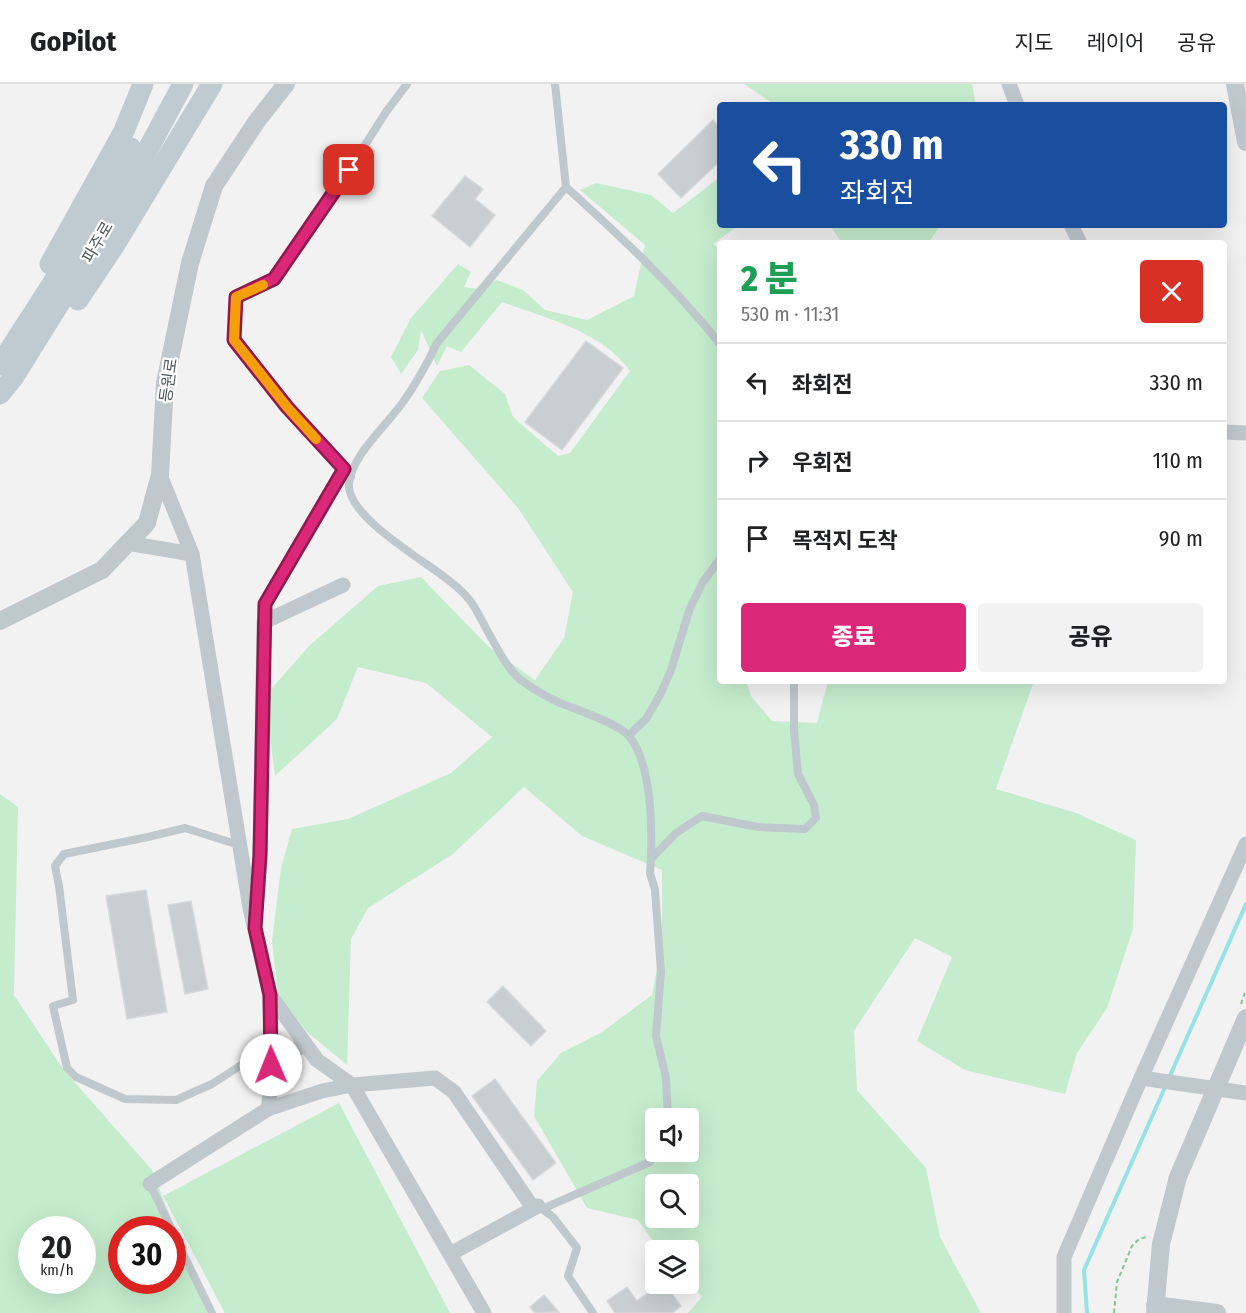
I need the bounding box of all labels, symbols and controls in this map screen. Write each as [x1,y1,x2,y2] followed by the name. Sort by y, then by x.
[30,25,116,58] text: GoPilot
[1015,30,1053,56] text: 지도
[1086,30,1144,56] text: 레이어
[1177,30,1216,56] text: 공유
[840,120,943,170] text: 330 m
[741,126,819,204] icon: left
[323,144,374,195] pin
[332,153,365,186] icon: arrive
[840,177,915,209] text: 좌회전
[78,218,117,266] street label: 파주로
[741,257,798,301] text: 2 분
[1140,260,1203,323] button: close
[741,302,839,326] text: 530 m · 11:31
[156,357,181,403] street label: 등원로
[741,366,774,399] icon: left
[1150,369,1203,396] text: 330 m
[792,371,853,398] text: 좌회전
[741,444,774,477] icon: right
[1153,447,1203,474] text: 110 m
[792,449,853,476] text: 우회전
[741,522,774,555] icon: arrive
[1159,525,1203,552] text: 90 m
[792,527,898,554] text: 목적지 도착
[741,603,966,672] button: 종료
[978,603,1203,672] button: 공유
[239,1033,303,1097] position arrow
[645,1108,699,1294] map controls
[645,1108,699,1162] button: sound
[645,1174,699,1228] button: search
[108,1216,186,1294] speed limit sign: 30
[42,1230,72,1266] text: 20
[645,1240,699,1294] button: layers
[40,1261,74,1279] text: km/h

